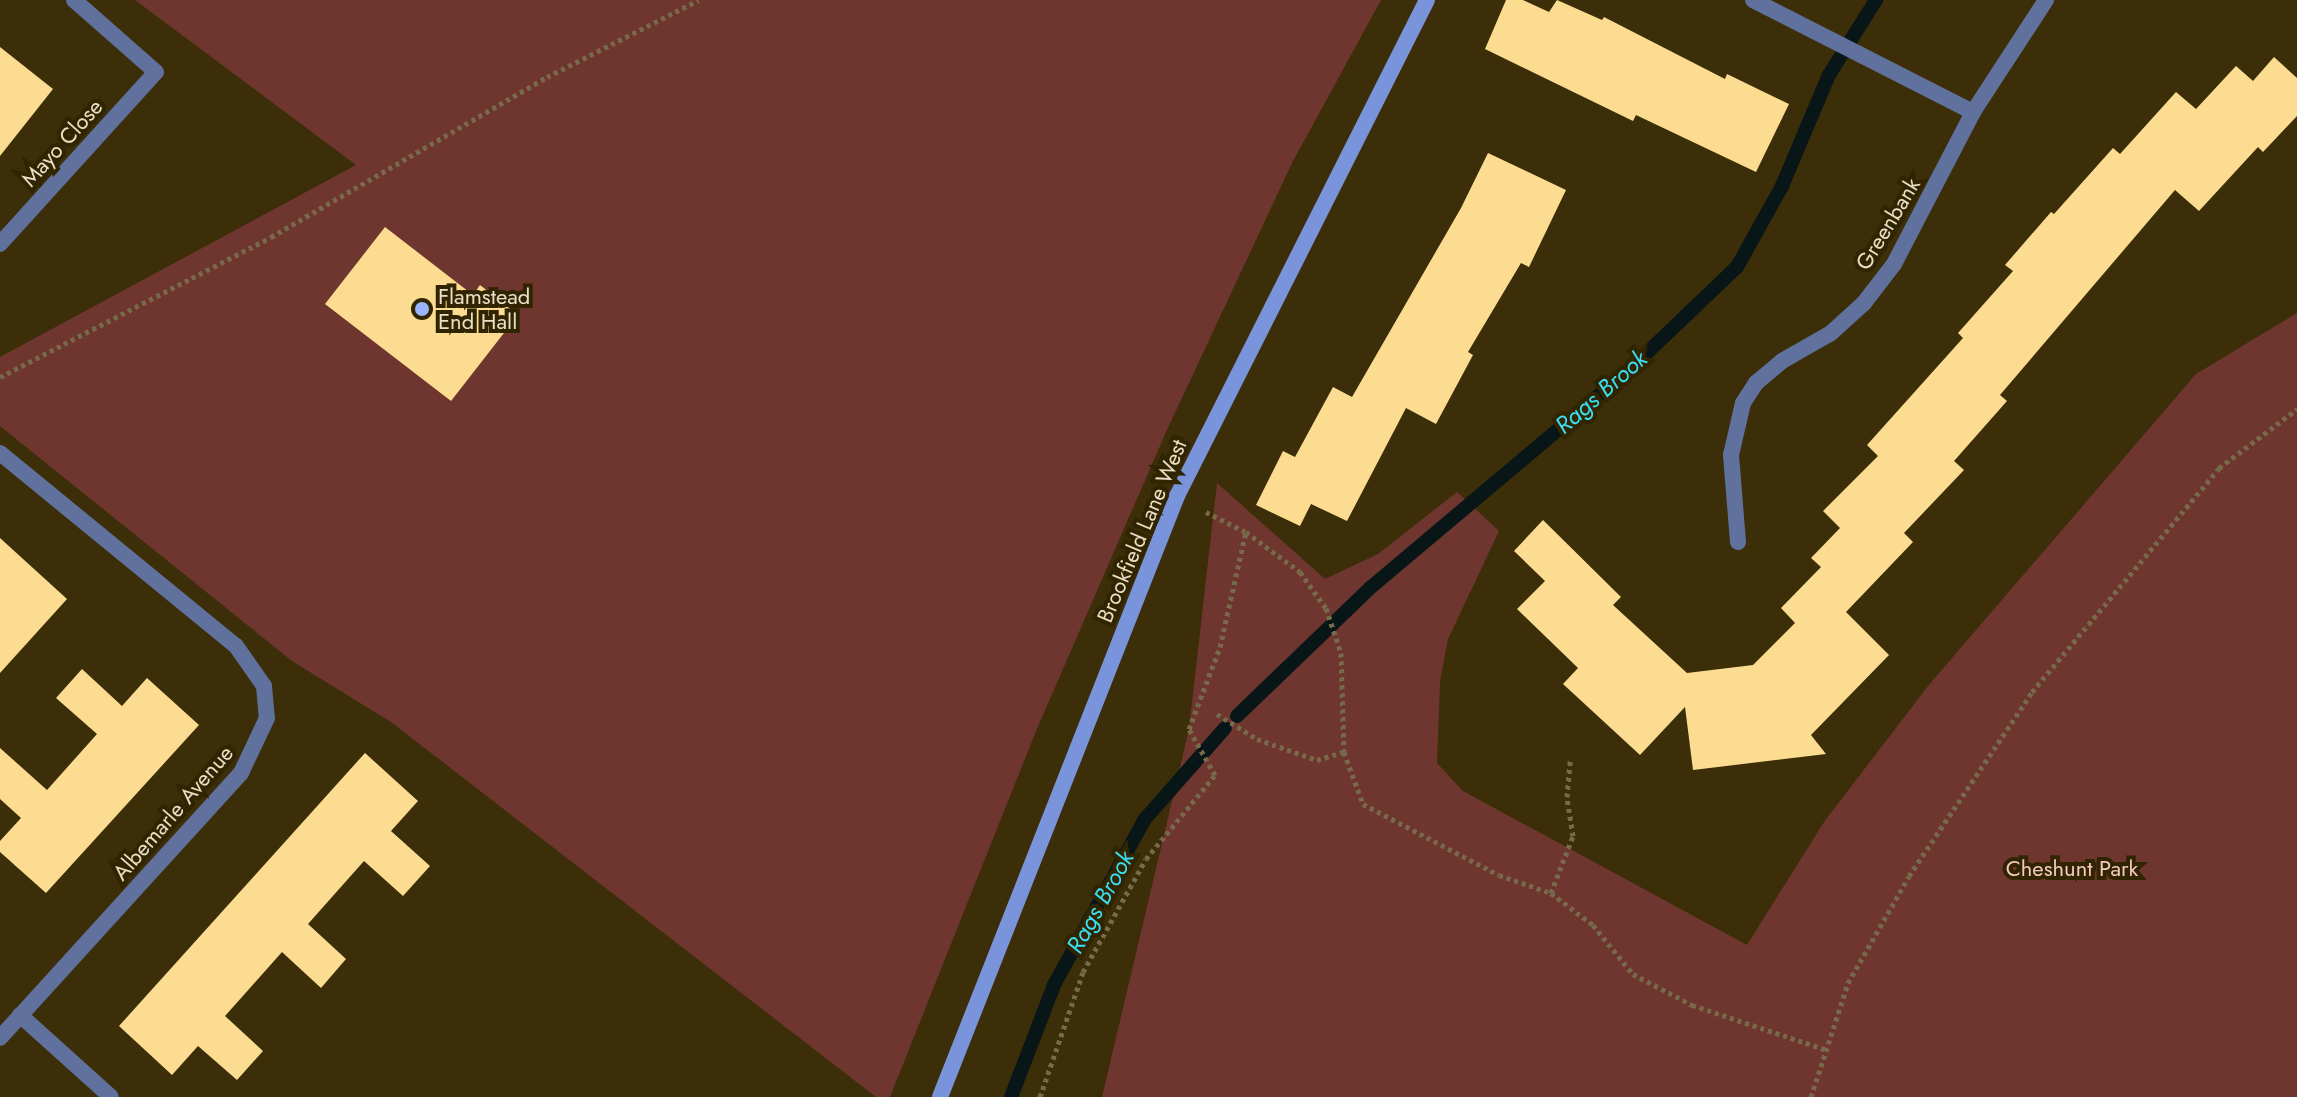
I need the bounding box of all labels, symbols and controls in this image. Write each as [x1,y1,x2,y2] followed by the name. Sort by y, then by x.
[16,94,108,192] street label: Mayo Close
[1850,173,1926,275] street label: Greenbank
[438,283,530,334] place label: Flamstead End Hall
[413,300,431,318] marker: Flamstead End Hall
[1549,344,1653,440] water label: Rags Brook
[1092,436,1192,626] street label: Brookfield Lane West
[107,740,239,886] street label: Albemarle Avenue
[1060,846,1140,958] water label: Rags Brook
[2006,856,2138,882] park label: Cheshunt Park

